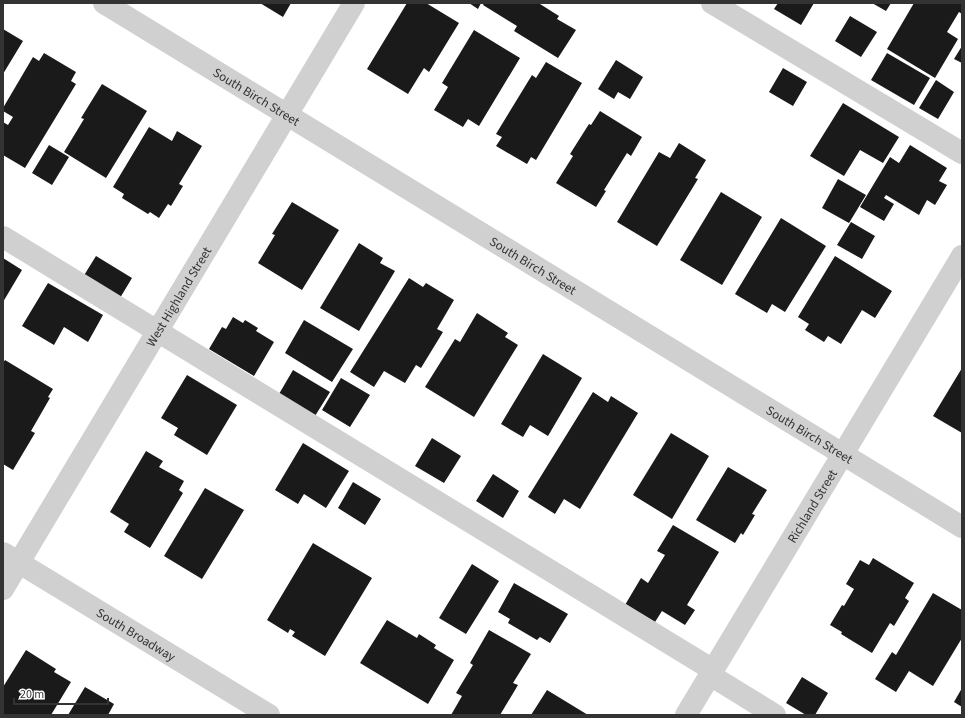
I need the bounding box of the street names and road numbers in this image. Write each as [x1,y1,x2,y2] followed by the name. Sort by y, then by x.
[209,64,304,131] street label: South Birch Street
[486,233,580,300] street label: South Birch Street
[142,243,216,350] street label: West Highland Street
[762,401,857,469] street label: South Birch Street
[783,466,842,547] street label: Richland Street
[93,604,179,666] street label: South Broadway

